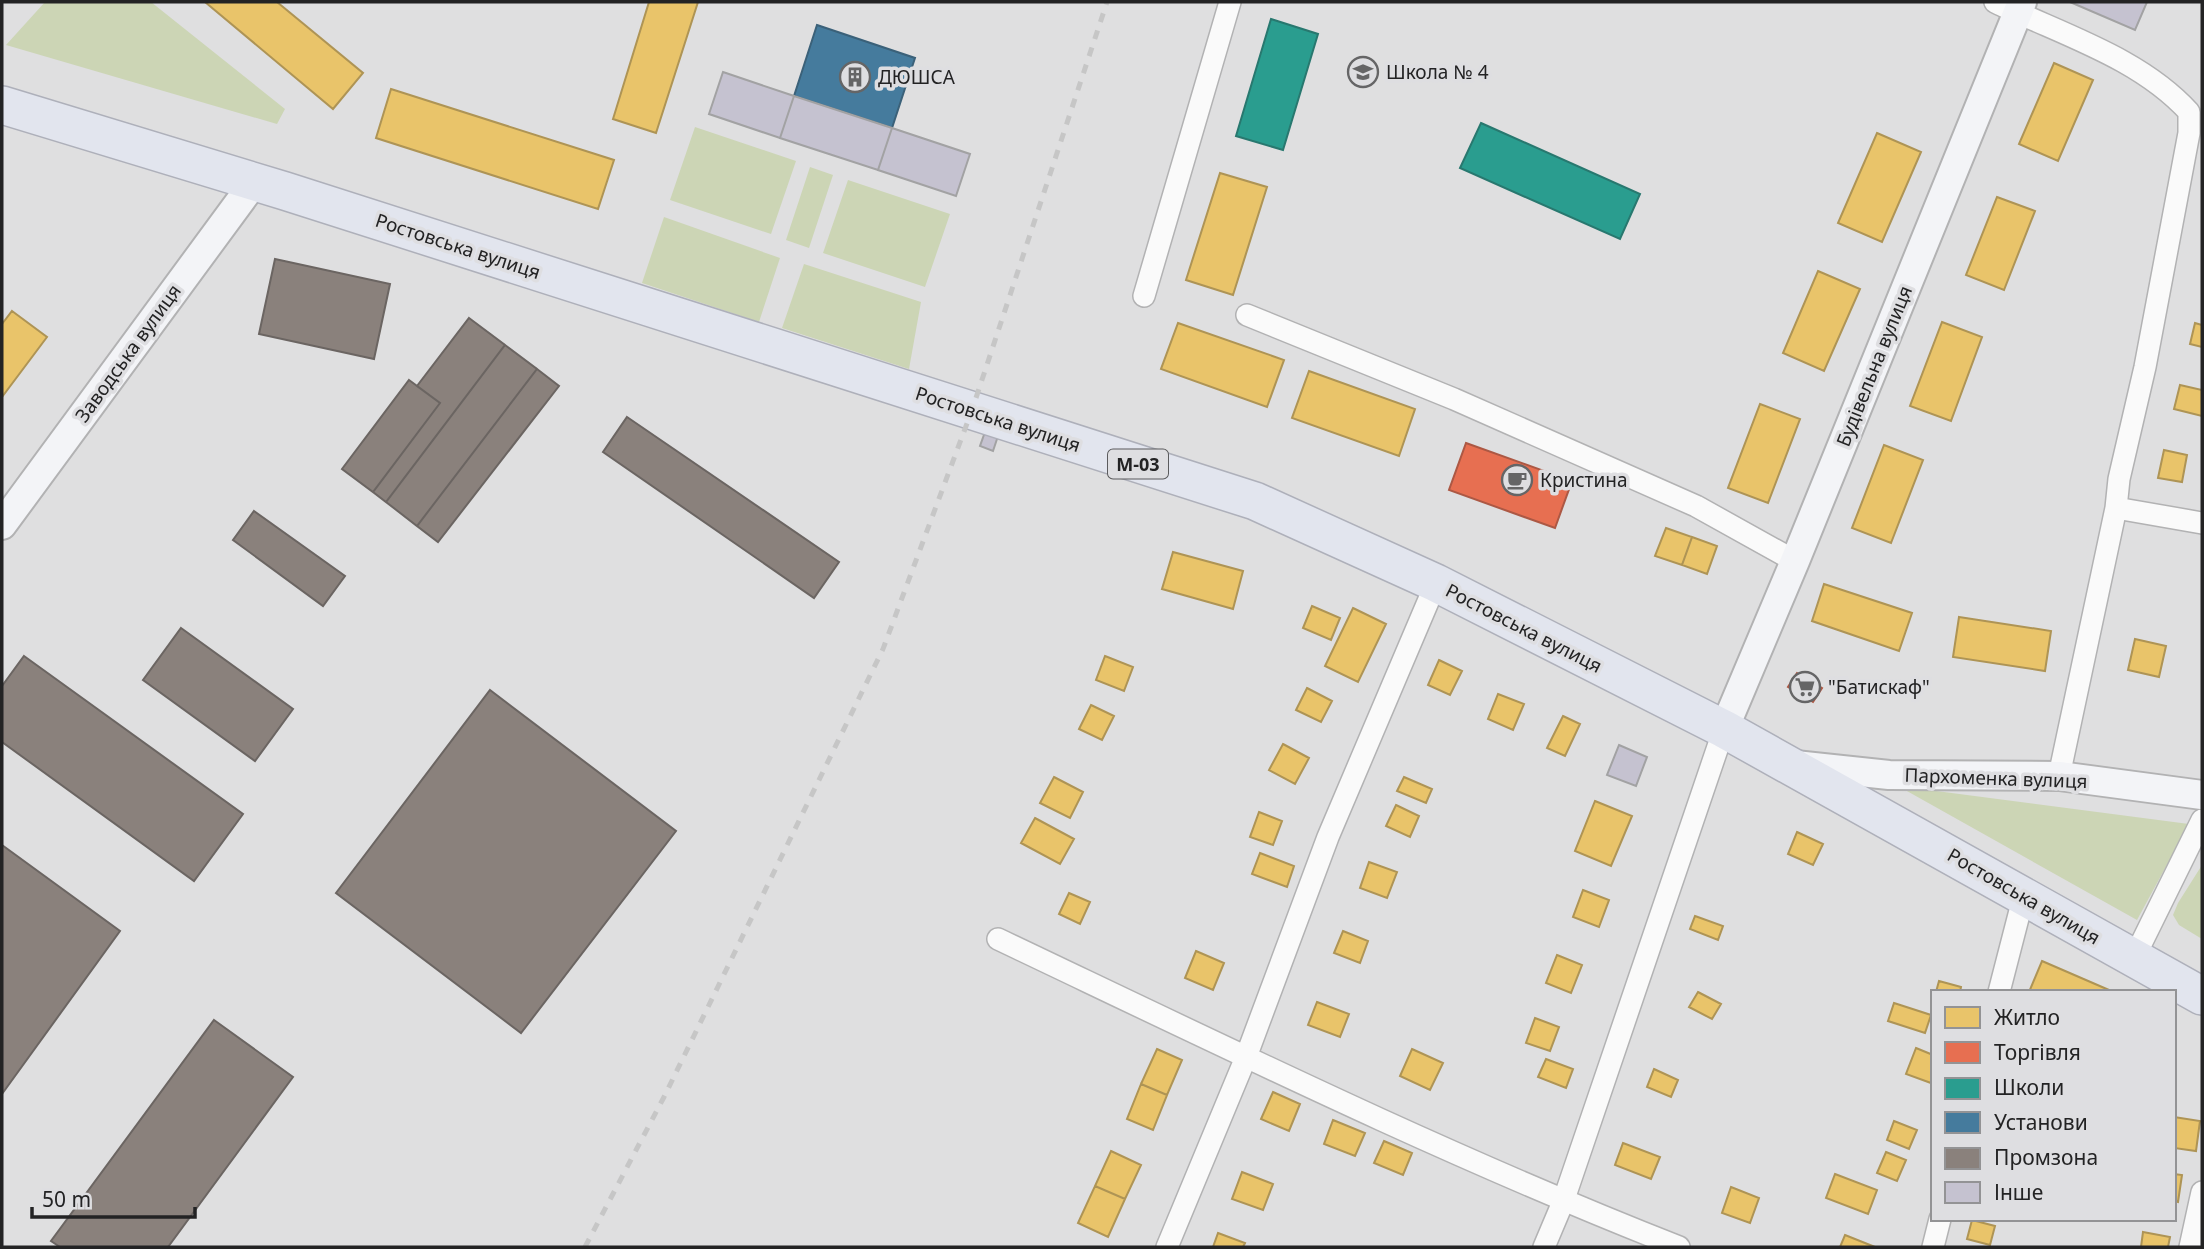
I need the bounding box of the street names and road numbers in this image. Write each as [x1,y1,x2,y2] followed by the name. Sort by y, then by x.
[372,207,544,285] street label: Ростовська вулиця
[69,279,187,427] street label: Заводська вулиця
[1830,282,1918,450] street label: Будівельна вулиця
[912,380,1084,458] street label: Ростовська вулиця
[1108,450,1168,478] road number: М-03
[1441,577,1607,679] street label: Ростовська вулиця
[1904,762,2088,794] street label: Пархоменка вулиця
[1943,842,2105,950] street label: Ростовська вулиця

